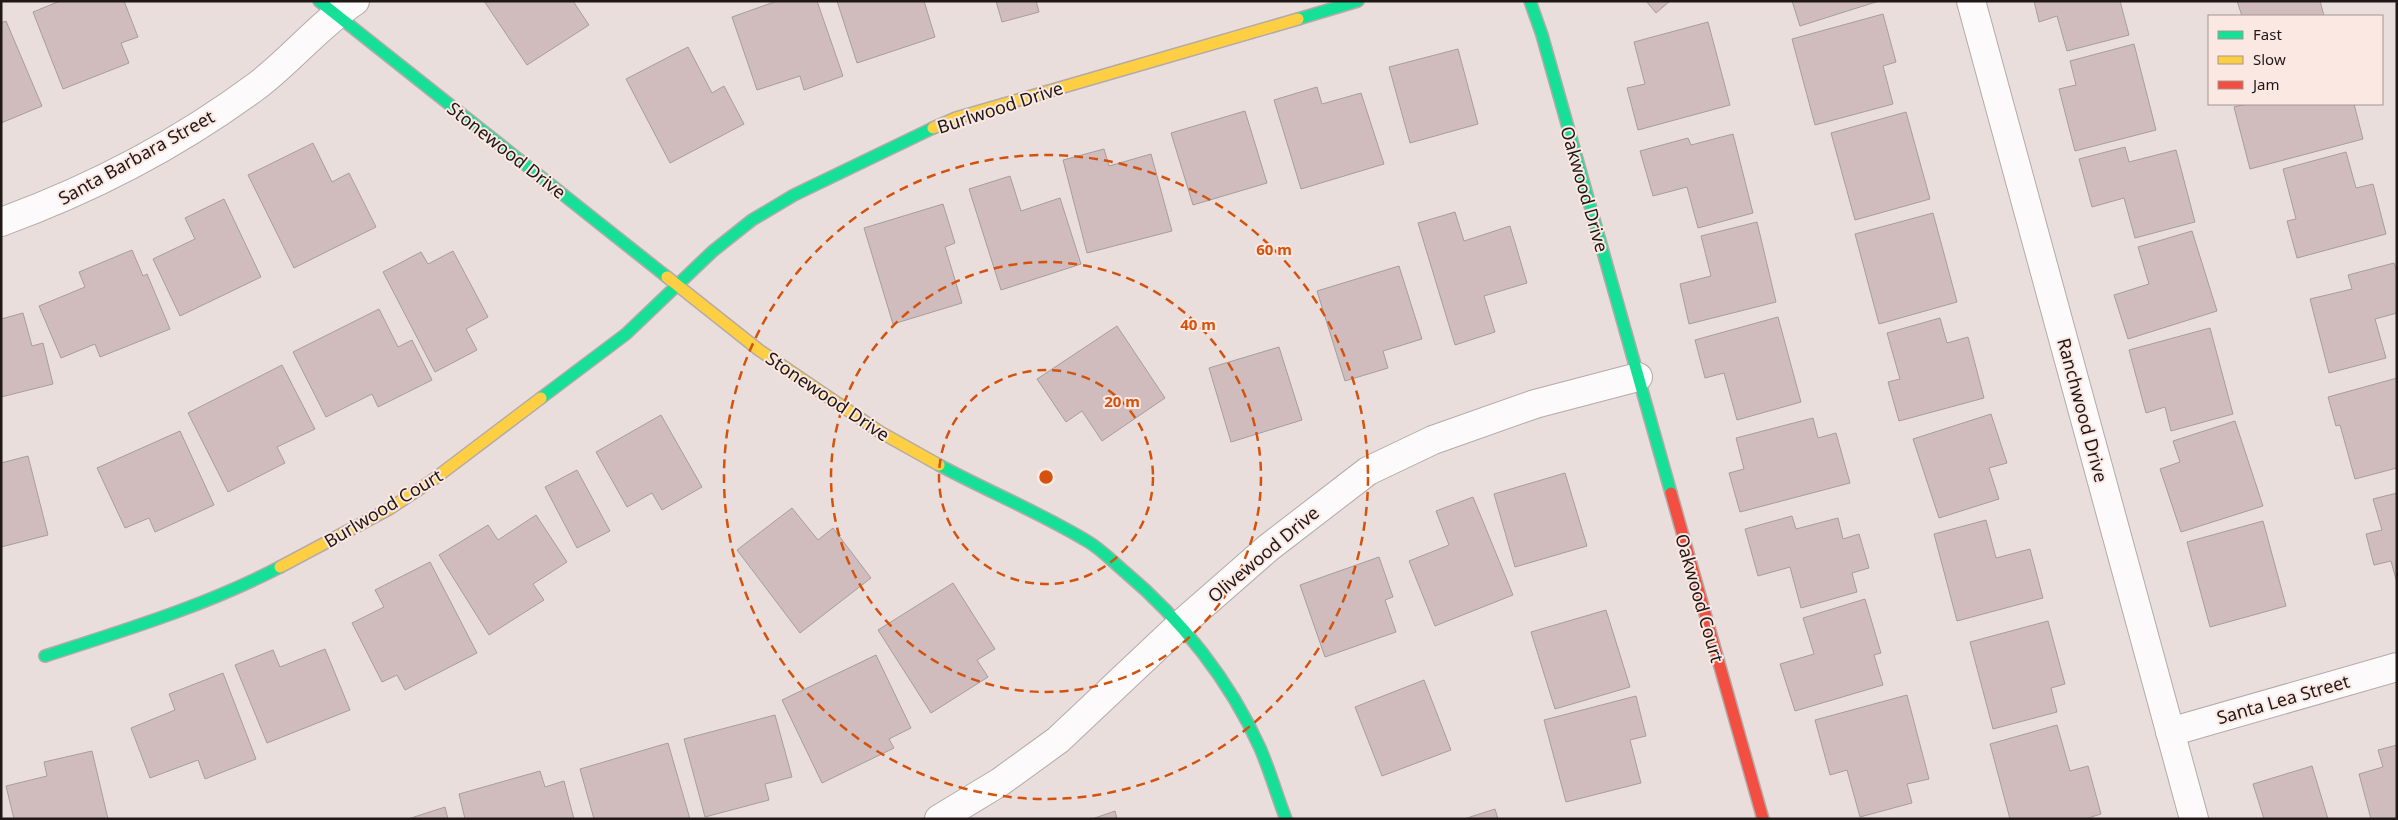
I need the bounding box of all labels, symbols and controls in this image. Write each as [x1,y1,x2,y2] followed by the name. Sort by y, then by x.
[2208,15,2383,105] legend
[2253,24,2282,44] text: Fast
[2253,49,2286,69] text: Slow
[2251,74,2280,94] text: Jam
[934,75,1066,139] street label: Burlwood Drive
[443,96,571,204] street label: Stonewood Drive
[54,104,219,210] street label: Santa Barbara Street
[1556,123,1614,255] street label: Oakwood Drive
[1256,239,1292,259] text: 60 m
[1180,314,1216,334] text: 40 m
[2052,335,2114,485] street label: Ranchwood Drive
[761,346,895,446] street label: Stonewood Drive
[1104,391,1140,411] text: 20 m
[319,463,447,553] street label: Burlwood Court
[1037,468,1055,486] centre of rings
[1202,500,1324,608] street label: Olivewood Drive
[1670,531,1730,666] street label: Oakwood Court
[2214,668,2353,729] street label: Santa Lea Street

